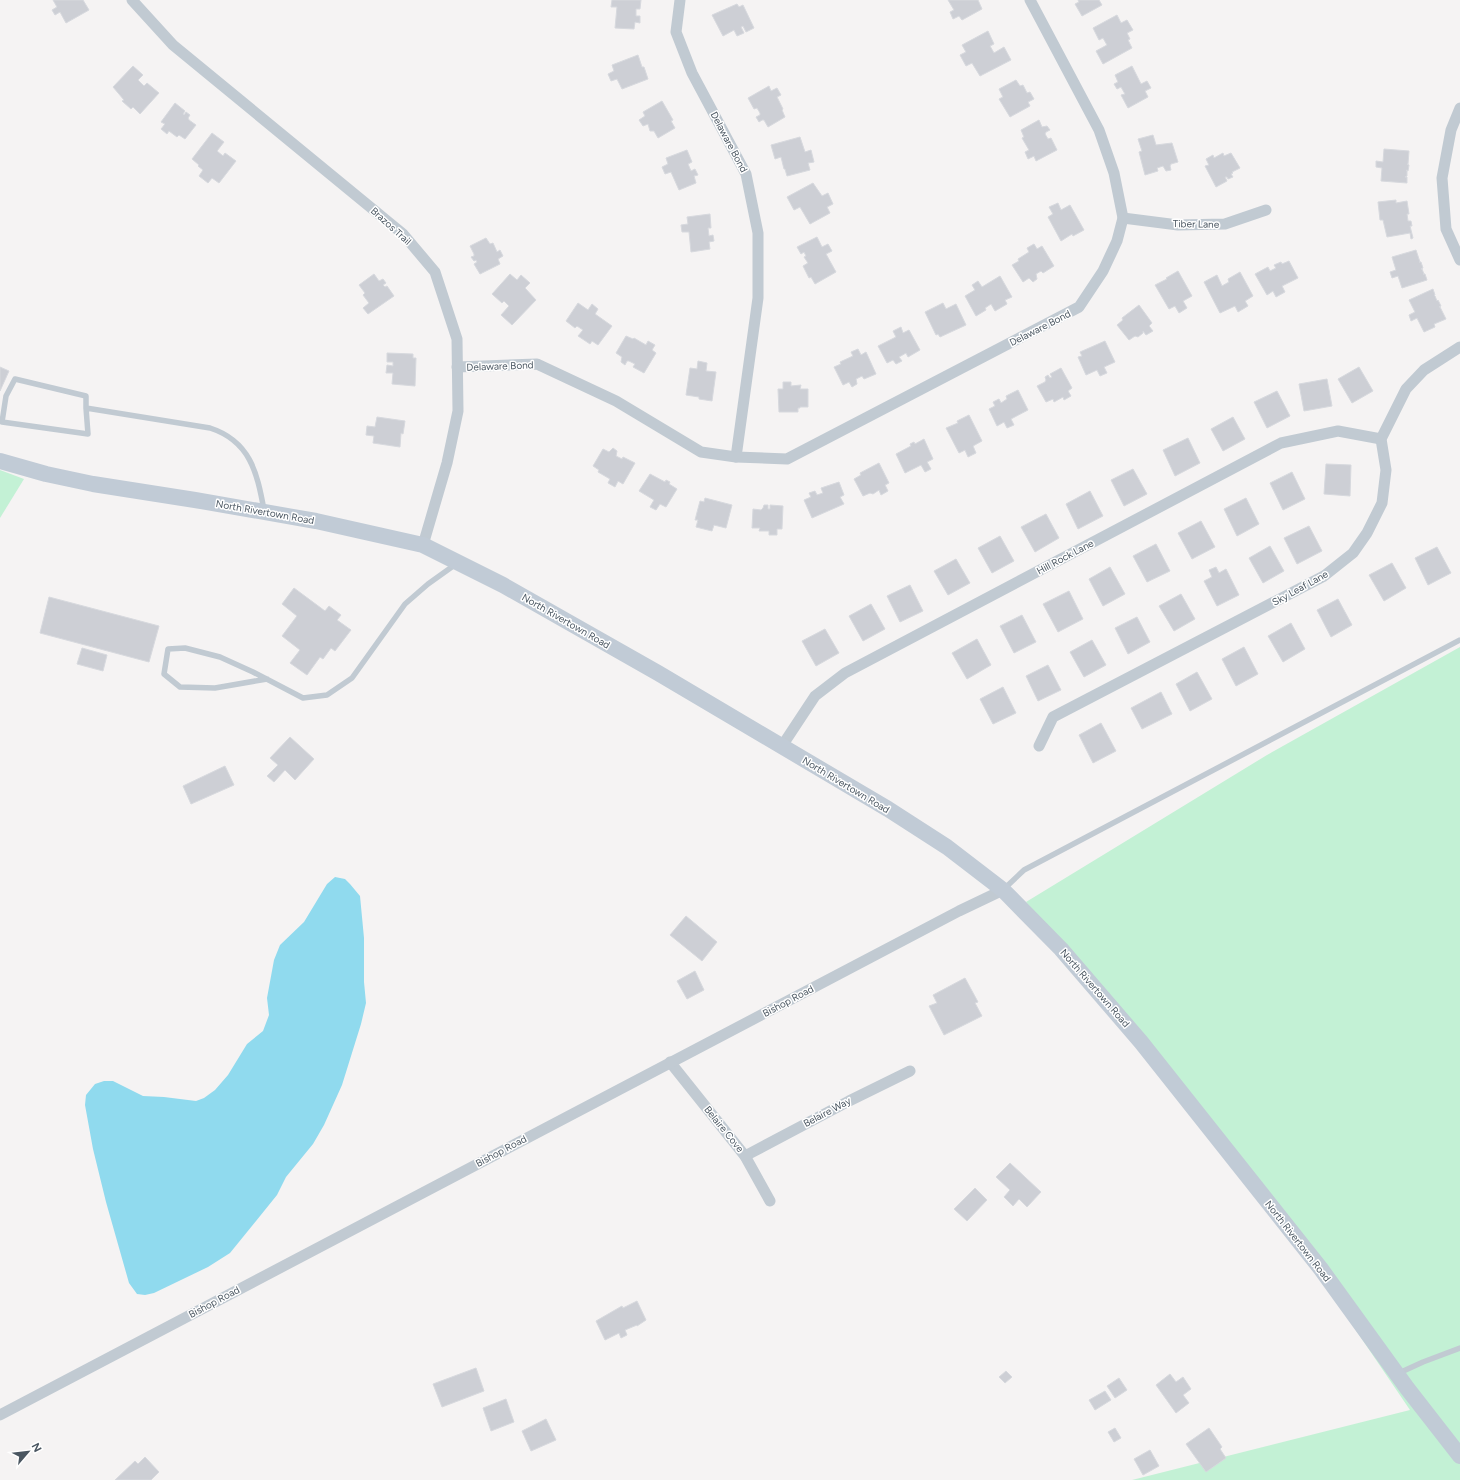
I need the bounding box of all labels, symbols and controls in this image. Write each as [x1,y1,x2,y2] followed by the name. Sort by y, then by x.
[708,109,751,175] street label: Delaware Bond
[368,204,414,248] street label: Brazos Trail
[1173,217,1220,231] street label: Tiber Lane
[1007,307,1073,349] street label: Delaware Bond
[466,358,534,374] street label: Delaware Bond
[215,497,315,527] street label: North Rivertown Road
[1034,536,1096,577] street label: Hill Rock Lane
[1270,567,1331,609] street label: Sky Leaf Lane
[520,590,612,652] street label: North Rivertown Road
[800,754,892,816] street label: North Rivertown Road
[1057,946,1133,1030] street label: North Rivertown Road
[760,982,816,1020] street label: Bishop Road
[801,1094,854,1130] street label: Belaire Way
[701,1103,747,1155] street label: Belaire Cove
[473,1132,529,1170] street label: Bishop Road
[1262,1198,1334,1284] street label: North Rivertown Road
[186,1283,242,1321] street label: Bishop Road
[8,1432,48,1472] north arrow
[29,1441,44,1454] text: N

